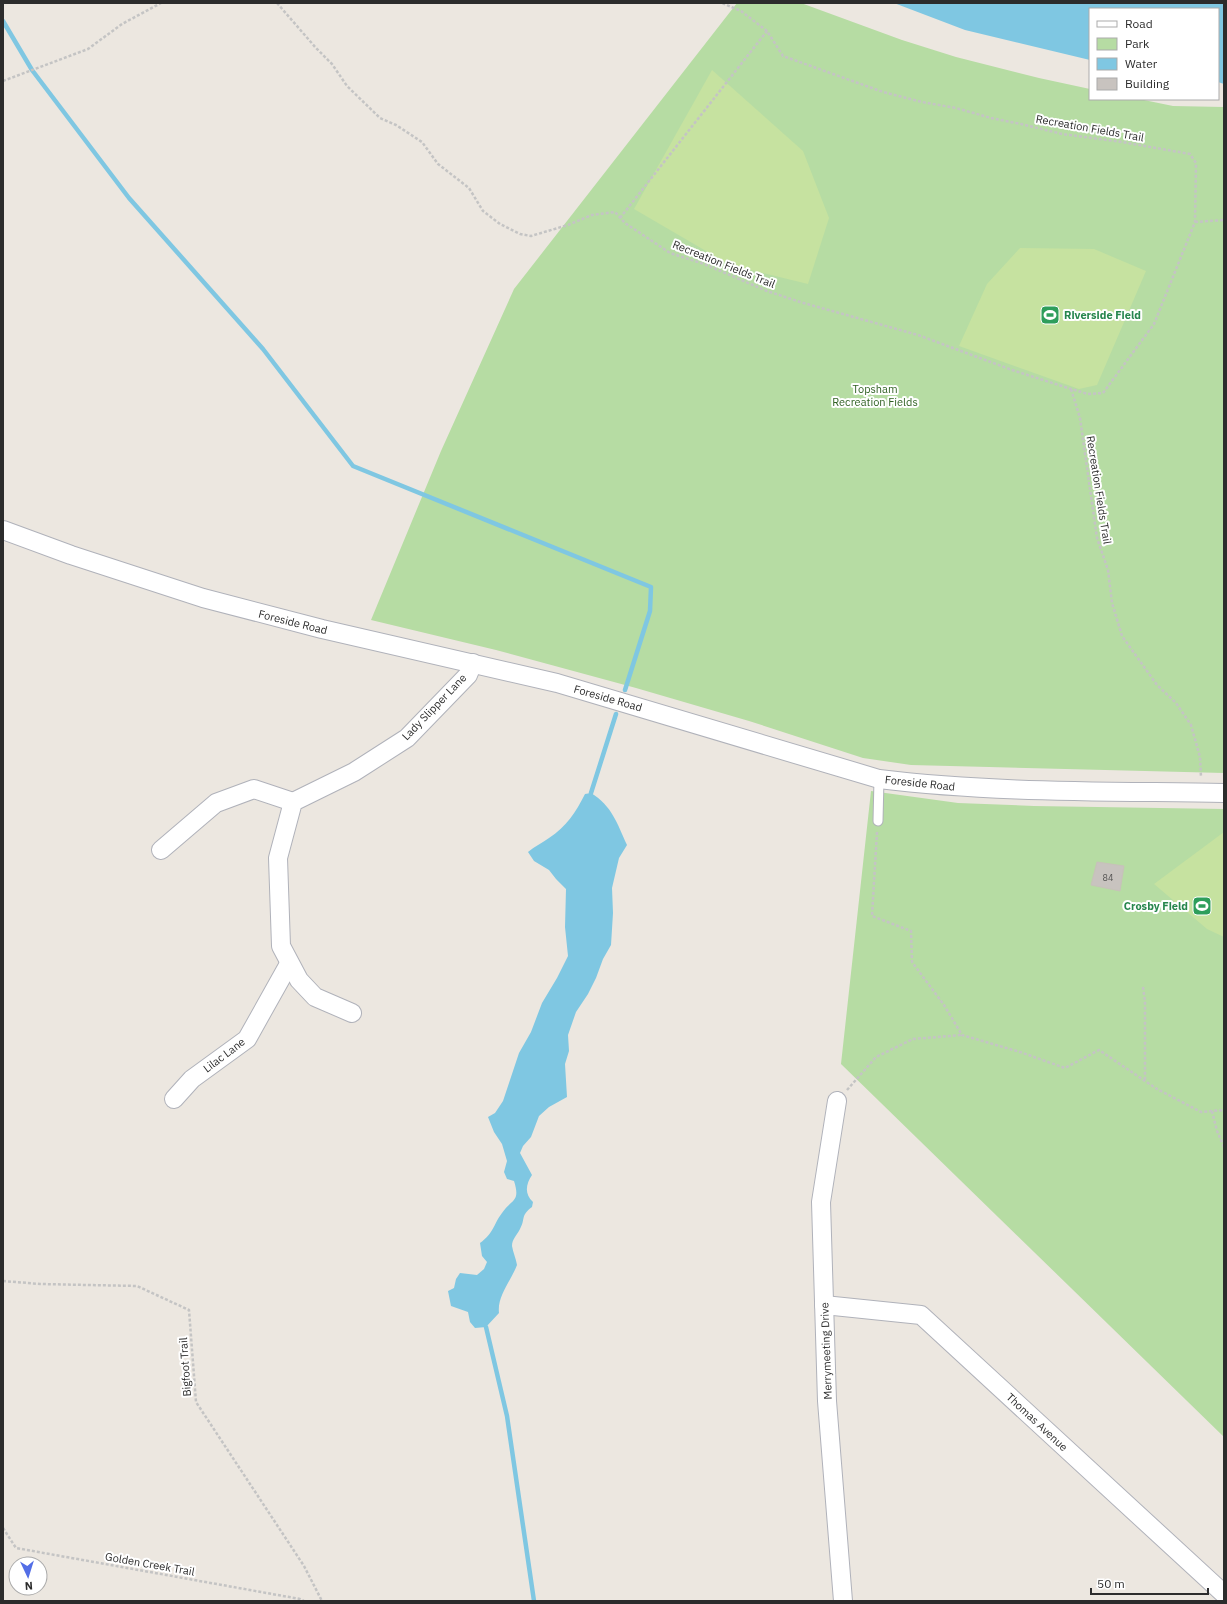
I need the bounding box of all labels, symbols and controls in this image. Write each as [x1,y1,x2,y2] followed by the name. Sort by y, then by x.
[1089,8,1219,100] legend
[1125,16,1153,31] text: Road
[1125,36,1150,51] text: Park
[1125,56,1158,71] text: Water
[1125,76,1170,91] text: Building
[1035,112,1145,144] street label: Recreation Fields Trail
[671,237,777,291] street label: Recreation Fields Trail
[1039,304,1061,326] sports icon: Riverside Field
[1064,308,1141,322] place label: Riverside Field
[832,382,918,409] park label: Topsham Recreation Fields
[1084,435,1114,545] street label: Recreation Fields Trail
[257,607,329,637] street label: Foreside Road
[399,671,469,743] street label: Lady Slipper Lane
[572,682,644,714] street label: Foreside Road
[884,772,956,794] street label: Foreside Road
[1103,872,1113,883] house number: 84
[1191,895,1213,917] sports icon: Crosby Field
[1124,899,1188,913] place label: Crosby Field
[200,1035,248,1075] street label: Lilac Lane
[817,1302,835,1400] street label: Merrymeeting Drive
[176,1337,194,1397] street label: Bigfoot Trail
[1003,1390,1071,1454] street label: Thomas Avenue
[104,1549,196,1579] street label: Golden Creek Trail
[8,1556,48,1596] north arrow
[1091,1570,1208,1596] scale bar
[1097,1576,1125,1591] text: 50 m
[24,1579,33,1593] text: N

